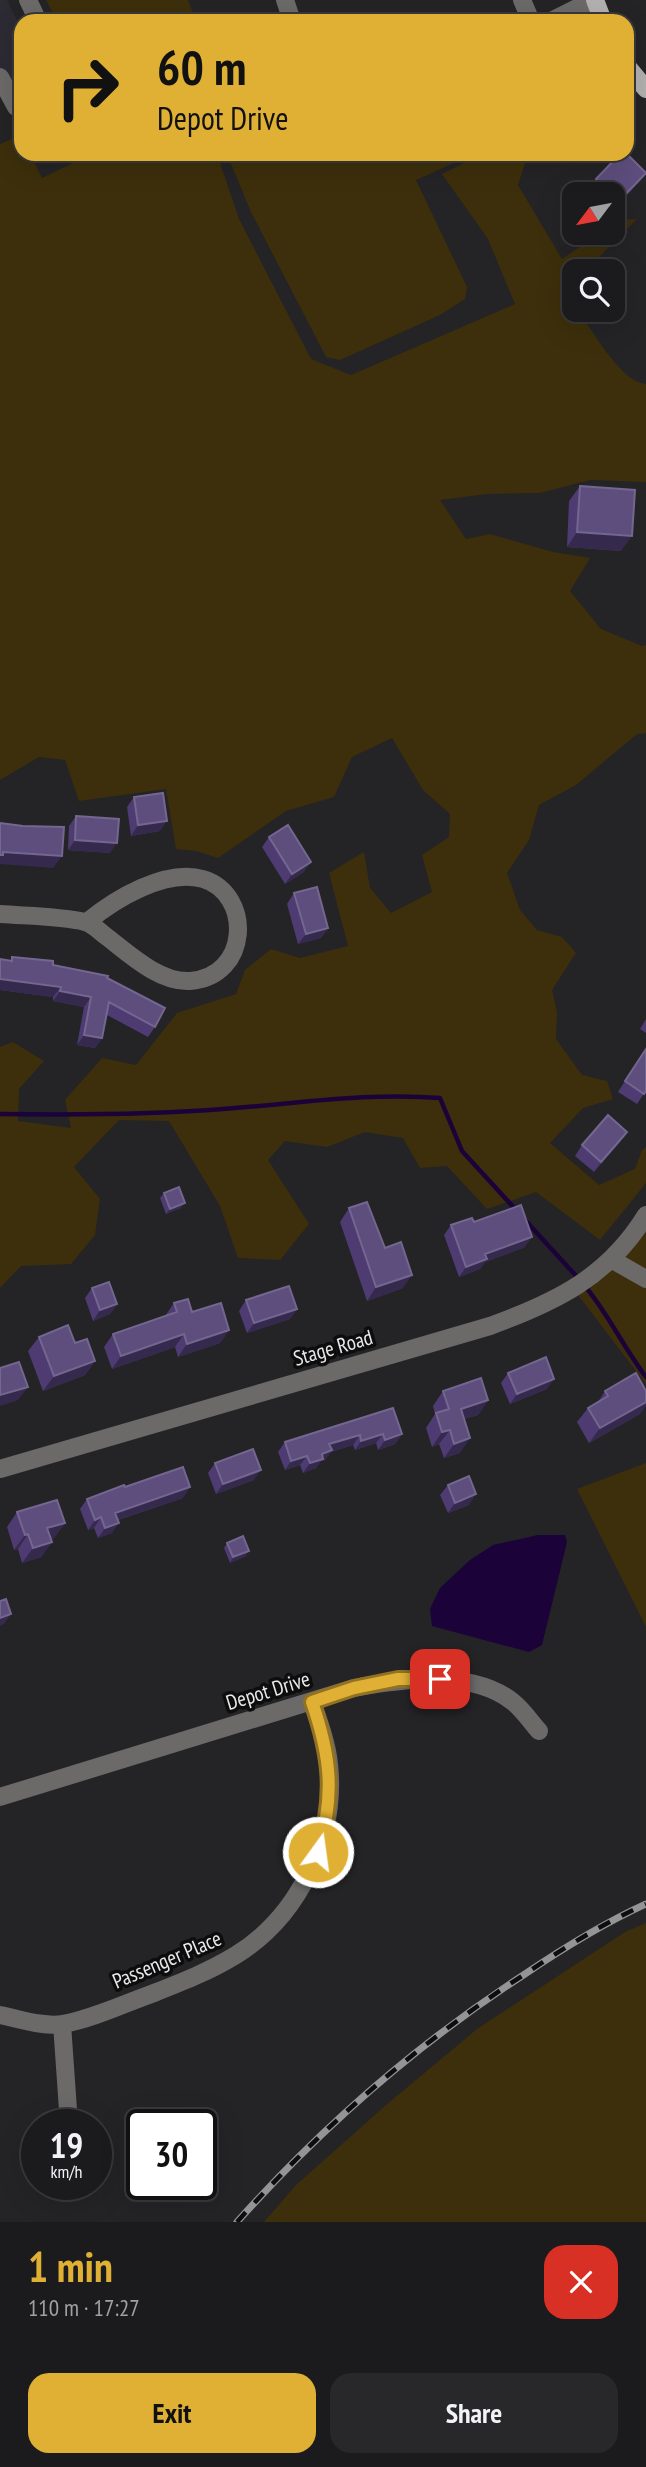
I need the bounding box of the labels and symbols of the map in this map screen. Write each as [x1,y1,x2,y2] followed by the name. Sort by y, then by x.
[562,182,625,245] north arrow
[290,1323,376,1372] street label: Stage Road
[410,1649,470,1709] pin
[223,1665,313,1716] street label: Depot Drive
[281,1815,355,1889] position arrow
[108,1924,225,1995] street label: Passenger Place
[126,2109,217,2200] speed limit sign: 30

